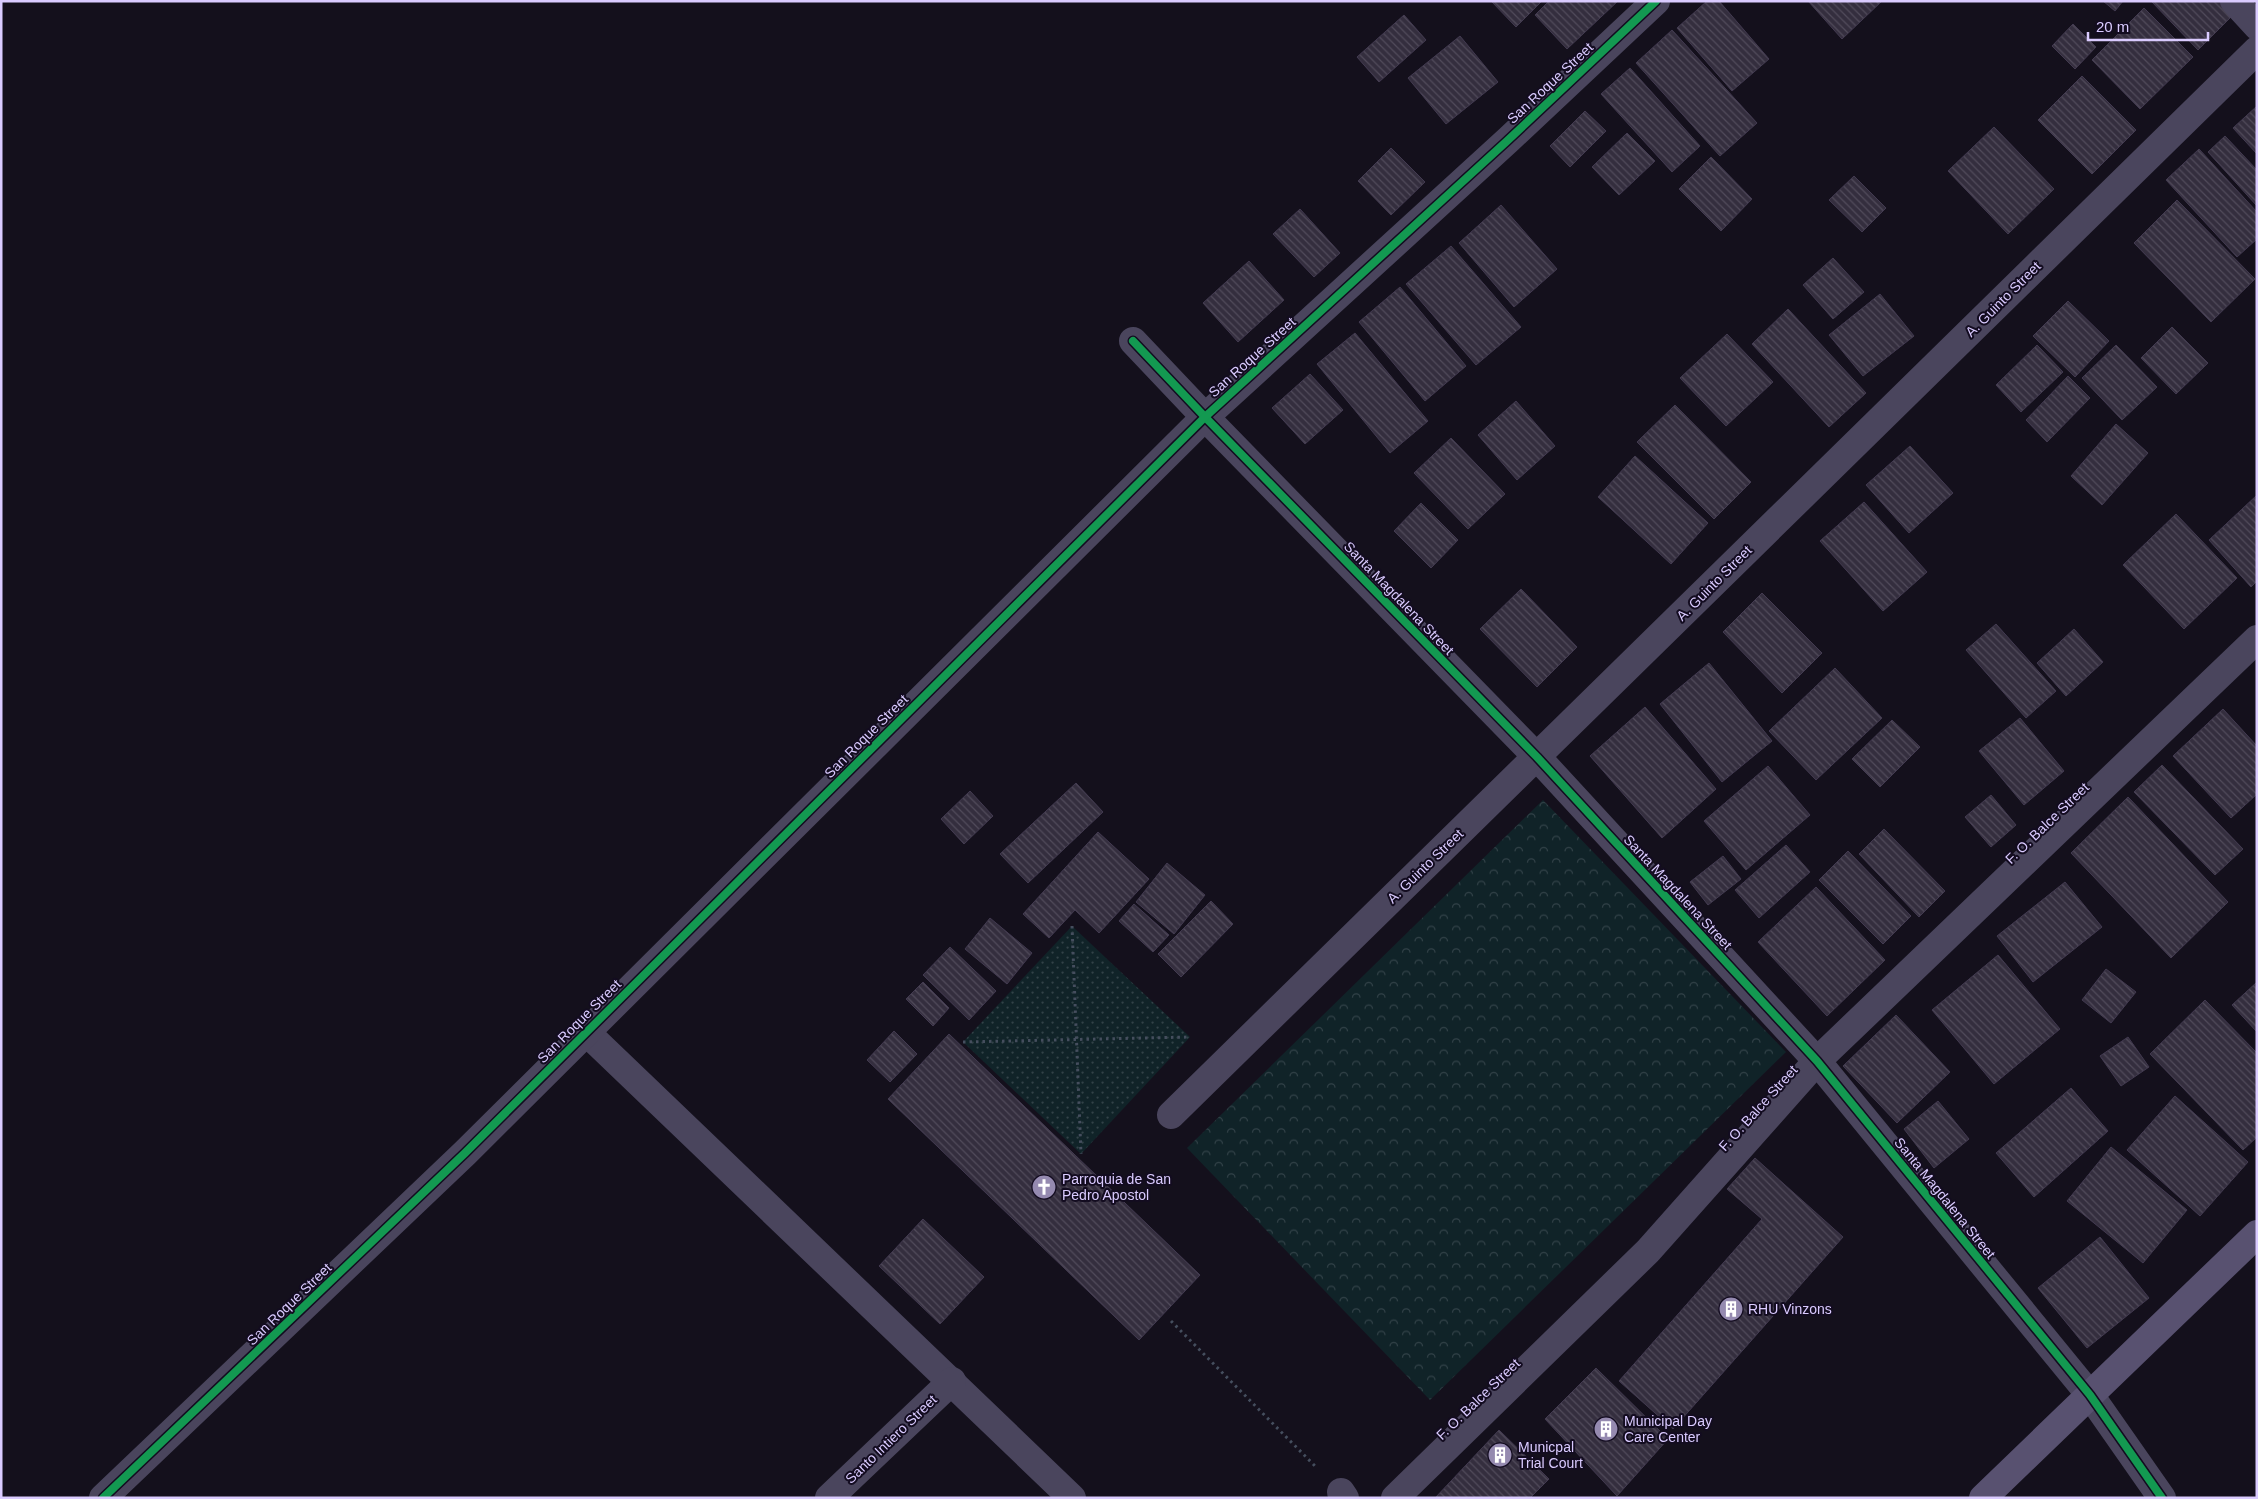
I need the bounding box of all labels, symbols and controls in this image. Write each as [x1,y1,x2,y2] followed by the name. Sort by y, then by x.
[2088,10,2208,42] scale bar
[2096,18,2129,35] text: 20 m
[1504,39,1596,127] street label: San Roque Street
[1962,258,2044,340] street label: A. Guinto Street
[1205,314,1299,400] street label: San Roque Street
[1341,538,1457,658] street label: Santa Magdalena Street
[1673,542,1755,624] street label: A. Guinto Street
[821,691,911,781] street label: San Roque Street
[2002,779,2092,867] street label: F. O. Balce Street
[1384,826,1466,906] street label: A. Guinto Street
[1621,831,1735,953] street label: Santa Magdalena Street
[534,976,624,1066] street label: San Roque Street
[1715,1062,1801,1154] street label: F. O. Balce Street
[1891,1134,1999,1262] street label: Santa Magdalena Street
[1062,1171,1171,1203] place label: Parroquia de San Pedro Apostol
[1031,1174,1057,1200] church icon: Parroquia de San Pedro Apostol
[243,1260,335,1348] street label: San Roque Street
[1718,1296,1744,1322] building icon: RHU Vinzons
[1748,1301,1832,1317] place label: RHU Vinzons
[1433,1355,1523,1443] street label: F. O. Balce Street
[842,1391,940,1487] street label: Santo Intiero Street
[1624,1413,1712,1445] place label: Municipal Day Care Center
[1593,1416,1619,1442] building icon: Municipal Day Care Center
[1518,1439,1583,1471] place label: Municpal Trial Court
[1487,1442,1513,1468] building icon: Municpal Trial Court

